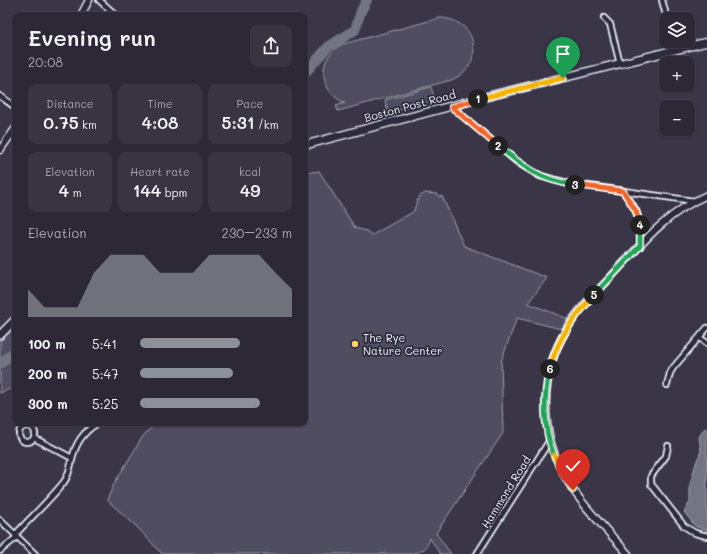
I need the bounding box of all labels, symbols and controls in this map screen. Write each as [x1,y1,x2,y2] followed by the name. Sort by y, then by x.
[659,12,695,136] map controls
[659,12,695,48] button: layers
[28,23,156,52] text: Evening run
[250,25,292,67] button: share
[546,37,580,78] pin
[552,43,574,65] icon: arrive
[28,53,63,70] text: 20:08
[659,56,695,92] button: +
[363,86,457,125] street label: Boston Post Road
[468,89,488,109] pin: 1
[476,91,480,106] text: 1
[46,96,94,111] text: Distance
[147,96,173,111] text: Time
[237,96,263,111] text: Pace
[659,100,695,136] button: −
[43,111,79,133] text: 0.75
[141,111,179,133] text: 4:08
[222,111,255,133] text: 5:31
[79,117,97,132] text: km
[255,117,278,132] text: /km
[488,136,508,156] pin: 2
[495,138,501,153] text: 2
[45,164,95,179] text: Elevation
[130,164,190,179] text: Heart rate
[239,164,261,179] text: kcal
[565,175,585,195] pin: 3
[572,177,578,192] text: 3
[59,179,69,201] text: 4
[133,179,161,201] text: 144
[240,179,260,201] text: 49
[69,185,81,200] text: m
[161,185,187,200] text: bpm
[630,215,650,235] pin: 4
[637,217,643,232] text: 4
[28,224,86,241] text: Elevation
[221,224,292,241] text: 230–233 m
[584,285,604,305] pin: 5
[591,287,597,302] text: 5
[363,330,443,358] place label: The Rye Nature Center
[28,335,65,352] text: 100 m
[92,335,117,352] text: 5:41
[350,339,360,349] marker: The Rye Nature Center
[540,359,560,379] pin: 6
[547,361,553,376] text: 6
[28,365,67,382] text: 200 m
[92,365,118,382] text: 5:47
[28,395,68,412] text: 300 m
[92,395,118,412] text: 5:25
[556,449,590,490] pin
[477,453,534,531] street label: Hammond Road
[562,455,584,477] icon: check

